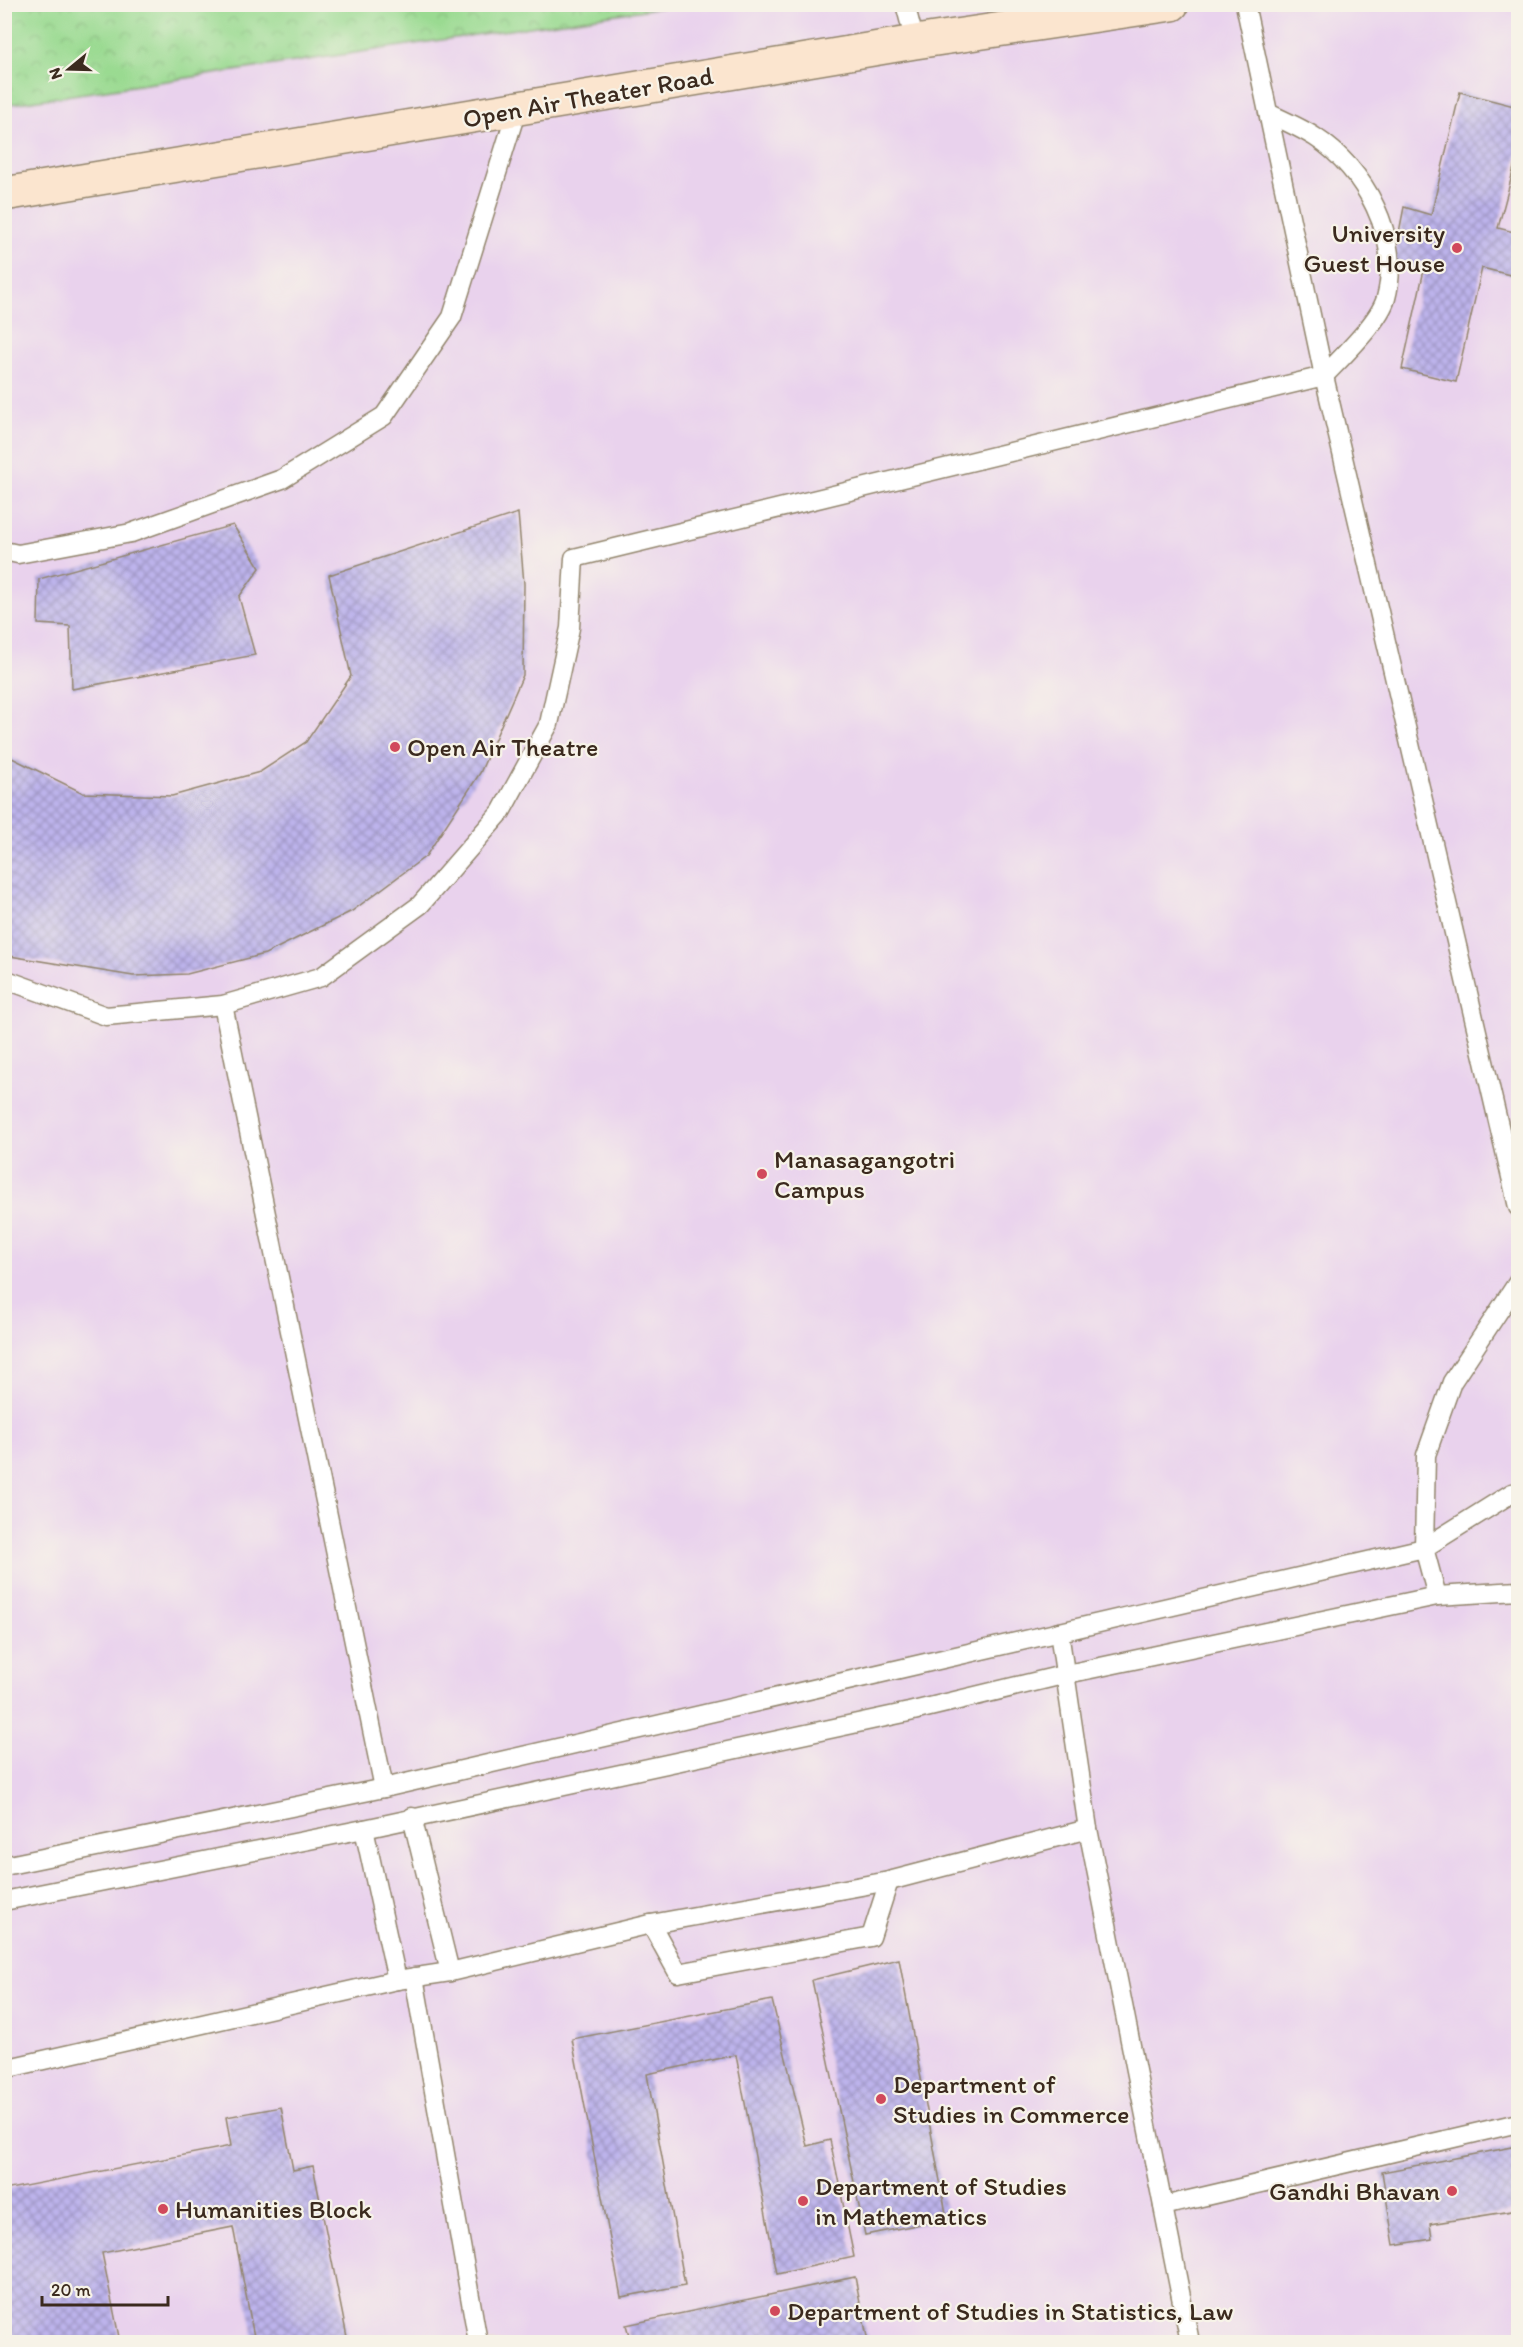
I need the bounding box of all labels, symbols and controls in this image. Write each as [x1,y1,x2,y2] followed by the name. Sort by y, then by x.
[39,39,99,99] north arrow
[460,59,716,135] street label: Open Air Theater Road
[45,66,66,82] text: N
[1304,217,1445,279] place label: University Guest House
[1450,241,1464,255] marker: University Guest House
[407,731,598,763] place label: Open Air Theatre
[388,740,402,754] marker: Open Air Theatre
[774,1143,955,1205] place label: Manasagangotri Campus
[755,1167,769,1181] marker: Manasagangotri Campus
[893,2068,1129,2130] place label: Department of Studies in Commerce
[874,2092,888,2106] marker: Department of Studies in Commerce
[815,2170,1067,2232] place label: Department of Studies in Mathematics
[1269,2175,1440,2207] place label: Gandhi Bhavan
[1445,2184,1459,2198] marker: Gandhi Bhavan
[175,2193,372,2225] place label: Humanities Block
[796,2194,810,2208] marker: Department of Studies in Mathematics
[156,2202,170,2216] marker: Humanities Block
[42,2269,168,2307] scale bar
[51,2279,91,2301] text: 20 m
[787,2295,1233,2327] place label: Department of Studies in Statistics, Law
[768,2304,782,2318] marker: Department of Studies in Statistics, Law

